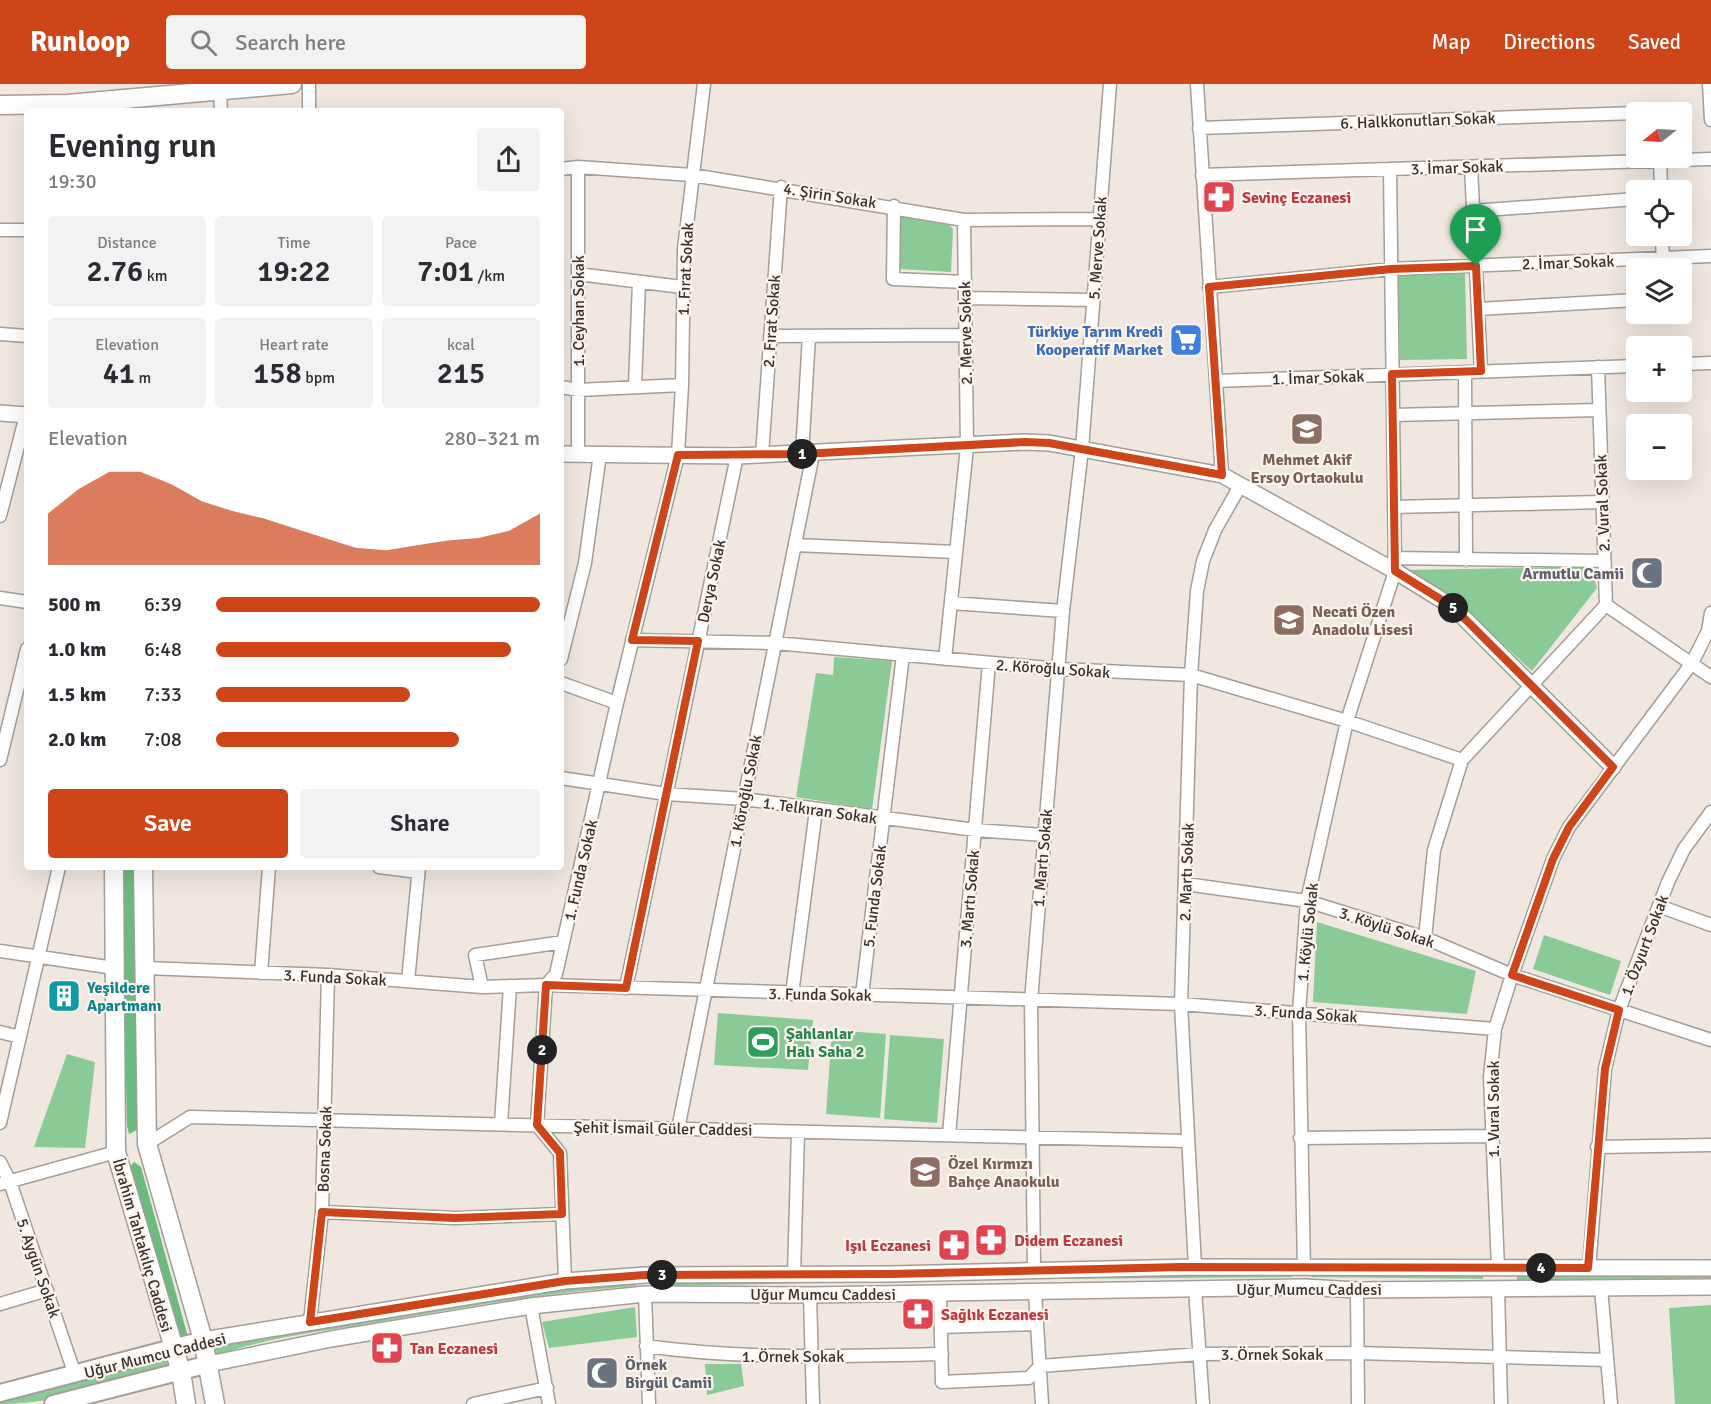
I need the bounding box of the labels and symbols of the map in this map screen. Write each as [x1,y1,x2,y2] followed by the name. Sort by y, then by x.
[1626,102,1692,168] north arrow
[1340,108,1496,134] street label: 6. Halkkonutları Sokak
[1410,156,1504,180] street label: 3. İmar Sokak
[782,179,878,213] street label: 4. Şirin Sokak
[1201,179,1237,215] pharmacy icon: Sevinç Eczanesi
[1242,188,1351,208] place label: Sevinç Eczanesi
[1084,196,1112,300] street label: 5. Merve Sokak
[1450,204,1501,266] pin
[674,222,698,316] street label: 1. Fırat Sokak
[1521,251,1615,275] street label: 2. İmar Sokak
[569,255,589,367] street label: 1. Ceyhan Sokak
[759,274,785,368] street label: 2. Fırat Sokak
[955,281,977,385] street label: 2. Merve Sokak
[1027,322,1163,360] place label: Türkiye Tarım Kredi Kooperatif Market
[1168,322,1204,358] supermarket icon: Türkiye Tarım Kredi Kooperatif Market
[1271,366,1365,390] street label: 1. İmar Sokak
[1289,411,1325,447] school or university icon: Mehmet Akif Ersoy Ortaokulu
[787,439,817,469] pin: 1
[1251,450,1364,488] place label: Mehmet Akif Ersoy Ortaokulu
[1591,454,1615,552] street label: 2. Vural Sokak
[693,538,731,625] street label: Derya Sokak
[1629,555,1665,591] mosque icon: Armutlu Camii
[1522,564,1624,584] place label: Armutlu Camii
[1438,593,1468,623] pin: 5
[1271,602,1307,638] school or university icon: Necati Özen Anadolu Lisesi
[1312,602,1413,640] place label: Necati Özen Anadolu Lisesi
[995,655,1111,683] street label: 2. Köroğlu Sokak
[725,733,767,849] street label: 1. Köroğlu Sokak
[761,793,878,829] street label: 1. Telkıran Sokak
[1029,808,1057,908] street label: 1. Martı Sokak
[560,818,602,923] street label: 1. Funda Sokak
[1175,822,1199,922] street label: 2. Martı Sokak
[859,844,891,949] street label: 5. Funda Sokak
[956,849,984,949] street label: 3. Martı Sokak
[1293,882,1323,983] street label: 1. Köylü Sokak
[1616,892,1673,999] street label: 1. Özyurt Sokak
[1336,903,1437,953] street label: 3. Köylü Sokak
[283,965,387,991] street label: 3. Funda Sokak
[46,978,82,1014] building icon: Yeşildere Apartmanı
[86,978,162,1016] place label: Yeşildere Apartmanı
[768,984,872,1006] street label: 3. Funda Sokak
[1254,1000,1358,1028] street label: 3. Funda Sokak
[745,1024,781,1060] sports icon: Şahlanlar Halı Saha 2
[786,1024,864,1062] place label: Şahlanlar Halı Saha 2
[527,1035,557,1065] pin: 2
[1484,1060,1504,1158] street label: 1. Vural Sokak
[313,1105,337,1193] street label: Bosna Sokak
[573,1117,753,1141] street label: Şehit İsmail Güler Caddesi
[907,1154,943,1190] school or university icon: Özel Kırmızı Bahçe Anaokulu
[948,1154,1060,1192] place label: Özel Kırmızı Bahçe Anaokulu
[108,1156,176,1334] street label: İbrahim Tahtakılıç Caddesi
[12,1216,64,1321] street label: 5. Aygün Sokak
[973,1222,1009,1258] pharmacy icon: Didem Eczanesi
[936,1227,972,1263] pharmacy icon: Işıl Eczanesi
[1014,1231,1123,1251] place label: Didem Eczanesi
[845,1236,931,1256] place label: Işıl Eczanesi
[1526,1253,1556,1283] pin: 4
[647,1260,677,1290] pin: 3
[1236,1280,1382,1300] street label: Uğur Mumcu Caddesi
[750,1285,896,1305] street label: Uğur Mumcu Caddesi
[900,1296,936,1332] pharmacy icon: Sağlık Eczanesi
[941,1305,1049,1325] place label: Sağlık Eczanesi
[82,1329,228,1383] street label: Uğur Mumcu Caddesi
[369,1330,405,1366] pharmacy icon: Tan Eczanesi
[410,1339,498,1359] place label: Tan Eczanesi
[1221,1345,1323,1365] street label: 3. Örnek Sokak
[742,1347,844,1367] street label: 1. Örnek Sokak
[584,1355,620,1391] mosque icon: Örnek Birgül Camii
[625,1355,712,1393] place label: Örnek Birgül Camii

